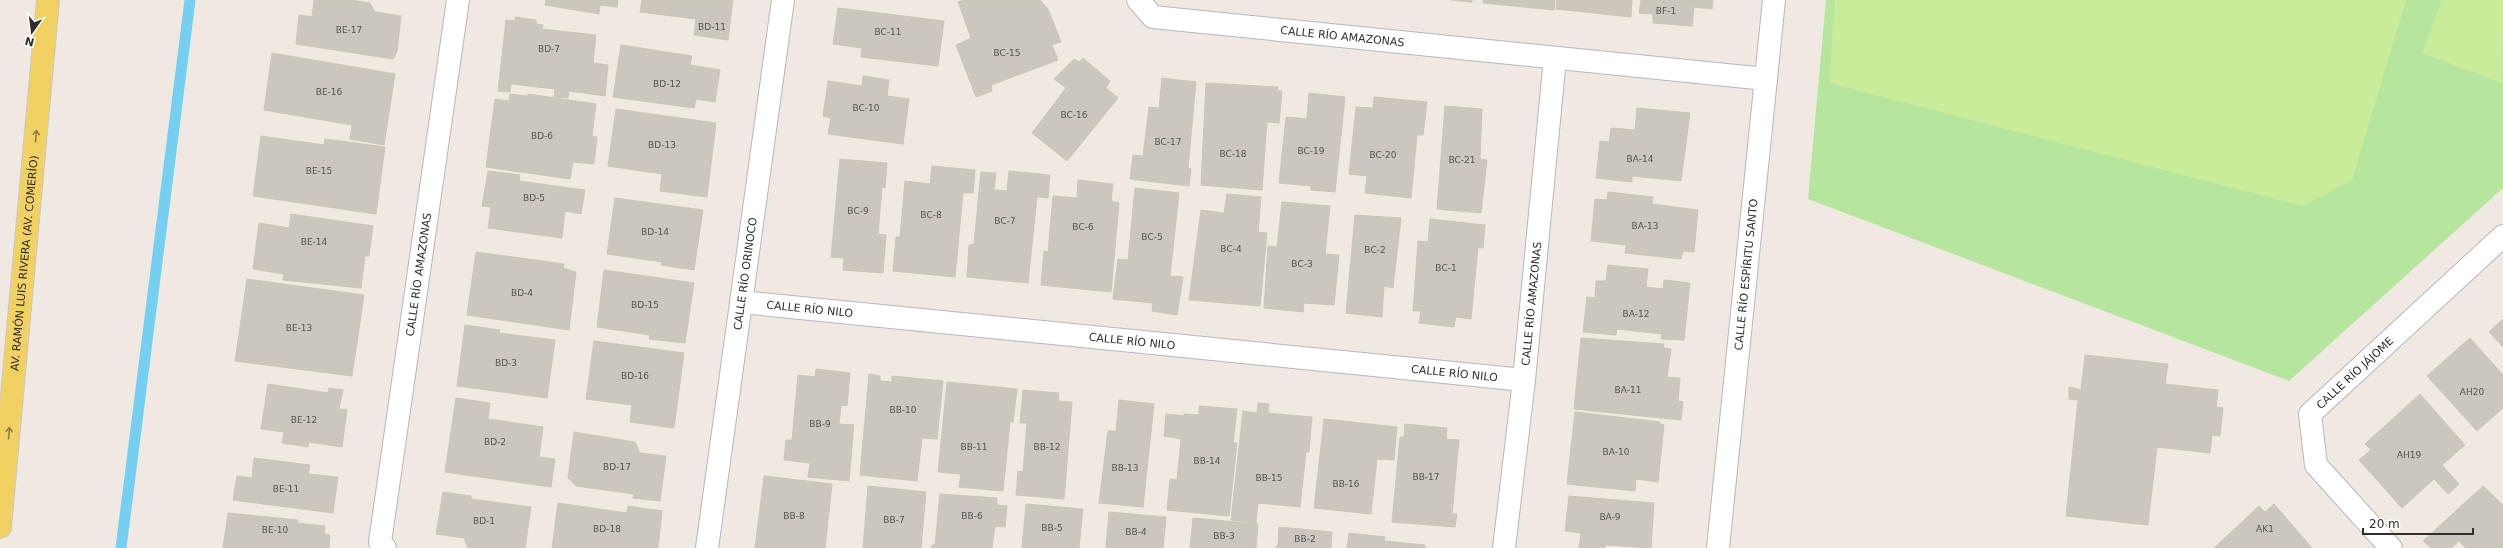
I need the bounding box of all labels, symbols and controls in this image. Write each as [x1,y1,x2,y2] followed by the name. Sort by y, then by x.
[1656,6,1676,16] house number: BF-1
[12,12,52,52] north arrow
[698,22,726,32] house number: BD-11
[1280,24,1405,49] street label: CALLE RÍO AMAZONAS
[336,25,362,35] house number: BE-17
[875,27,902,37] house number: BC-11
[24,34,36,49] text: N
[538,44,560,54] house number: BD-7
[994,48,1021,58] house number: BC-15
[653,79,681,89] house number: BD-12
[316,87,343,97] house number: BE-16
[853,103,880,113] house number: BC-10
[1061,110,1088,120] house number: BC-16
[33,130,40,143] one-way arrow
[531,131,553,141] house number: BD-6
[1155,137,1182,147] house number: BC-17
[648,140,676,150] house number: BD-13
[1298,146,1325,156] house number: BC-19
[1220,149,1247,159] house number: BC-18
[1370,150,1397,160] house number: BC-20
[1627,154,1654,164] house number: BA-14
[8,155,41,372] street label: AV. RAMÓN LUIS RIVERA (AV. COMERÍO)
[1449,155,1476,165] house number: BC-21
[306,166,332,176] house number: BE-15
[523,193,545,203] house number: BD-5
[1732,198,1761,351] street label: CALLE RÍO ESPÍRITU SANTO
[847,206,869,216] house number: BC-9
[920,210,942,220] house number: BC-8
[404,212,434,337] street label: CALLE RÍO AMAZONAS
[731,216,760,331] street label: CALLE RÍO ORINOCO
[994,216,1016,226] house number: BC-7
[1632,221,1658,231] house number: BA-13
[1072,222,1094,232] house number: BC-6
[641,227,669,237] house number: BD-14
[1141,232,1163,242] house number: BC-5
[301,237,328,247] house number: BE-14
[1519,241,1544,366] street label: CALLE RÍO AMAZONAS
[1220,244,1242,254] house number: BC-4
[1364,245,1386,255] house number: BC-2
[1291,259,1313,269] house number: BC-3
[1435,263,1457,273] house number: BC-1
[511,288,533,298] house number: BD-4
[766,299,854,320] street label: CALLE RÍO NILO
[631,300,659,310] house number: BD-15
[1623,309,1649,319] house number: BA-12
[286,323,312,333] house number: BE-13
[1088,331,1176,352] street label: CALLE RÍO NILO
[2314,334,2396,412] street label: CALLE RÍO JÁJOME
[495,358,517,368] house number: BD-3
[1411,363,1499,384] street label: CALLE RÍO NILO
[621,371,649,381] house number: BD-16
[1615,385,1641,395] house number: BA-11
[2460,387,2484,397] house number: AH20
[889,405,917,415] house number: BB-10
[291,415,317,425] house number: BE-12
[809,419,831,429] house number: BB-9
[5,427,12,440] one-way arrow
[484,437,506,447] house number: BD-2
[960,442,988,452] house number: BB-11
[1033,442,1061,452] house number: BB-12
[1603,447,1630,457] house number: BA-10
[2397,450,2421,460] house number: AH19
[1193,456,1221,466] house number: BB-14
[603,462,631,472] house number: BD-17
[1111,463,1139,473] house number: BB-13
[1412,472,1440,482] house number: BB-17
[1255,473,1283,483] house number: BB-15
[1332,479,1360,489] house number: BB-16
[273,484,299,494] house number: BE-11
[2363,510,2473,536] scale bar
[783,511,805,521] house number: BB-8
[961,511,983,521] house number: BB-6
[1599,512,1621,522] house number: BA-9
[883,515,905,525] house number: BB-7
[473,516,495,526] house number: BD-1
[2369,517,2400,531] text: 20 m
[1041,523,1063,533] house number: BB-5
[593,524,621,534] house number: BD-18
[2256,524,2274,534] house number: AK1
[262,525,289,535] house number: BE-10
[1125,527,1147,537] house number: BB-4
[1213,531,1235,541] house number: BB-3
[1294,534,1316,544] house number: BB-2

